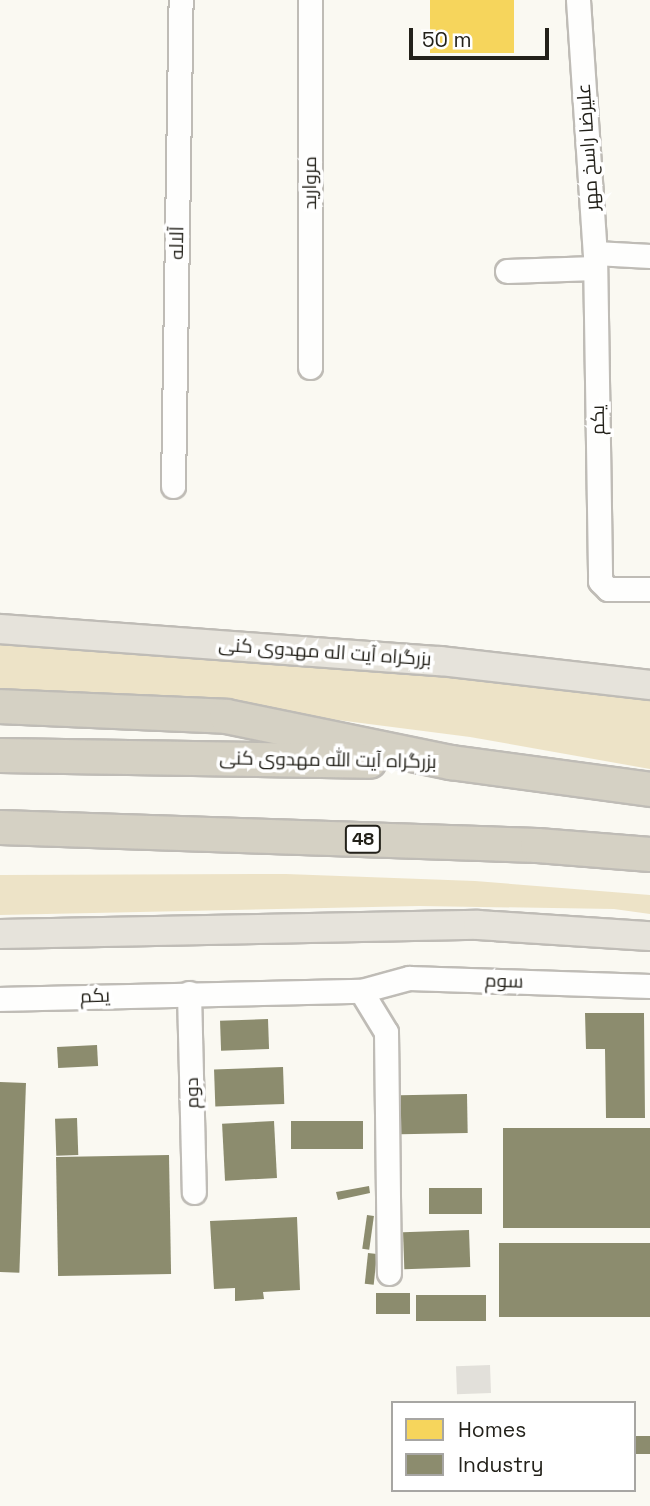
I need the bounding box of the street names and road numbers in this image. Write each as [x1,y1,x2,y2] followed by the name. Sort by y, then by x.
[572,83,604,211] street label: علیرضا راسخ مهر
[299,156,321,210] street label: مروارید
[165,226,189,260] street label: آلاله
[586,405,610,435] street label: یکم
[218,633,432,671] street label: بزرگراه آیت اله مهدوی کنی
[219,747,437,773] street label: بزرگراه آیت الله مهدوی کنی
[344,824,382,854] road number: 48
[484,969,524,993] street label: سوم
[80,984,110,1008] street label: یکم
[180,1077,204,1109] street label: دوم

